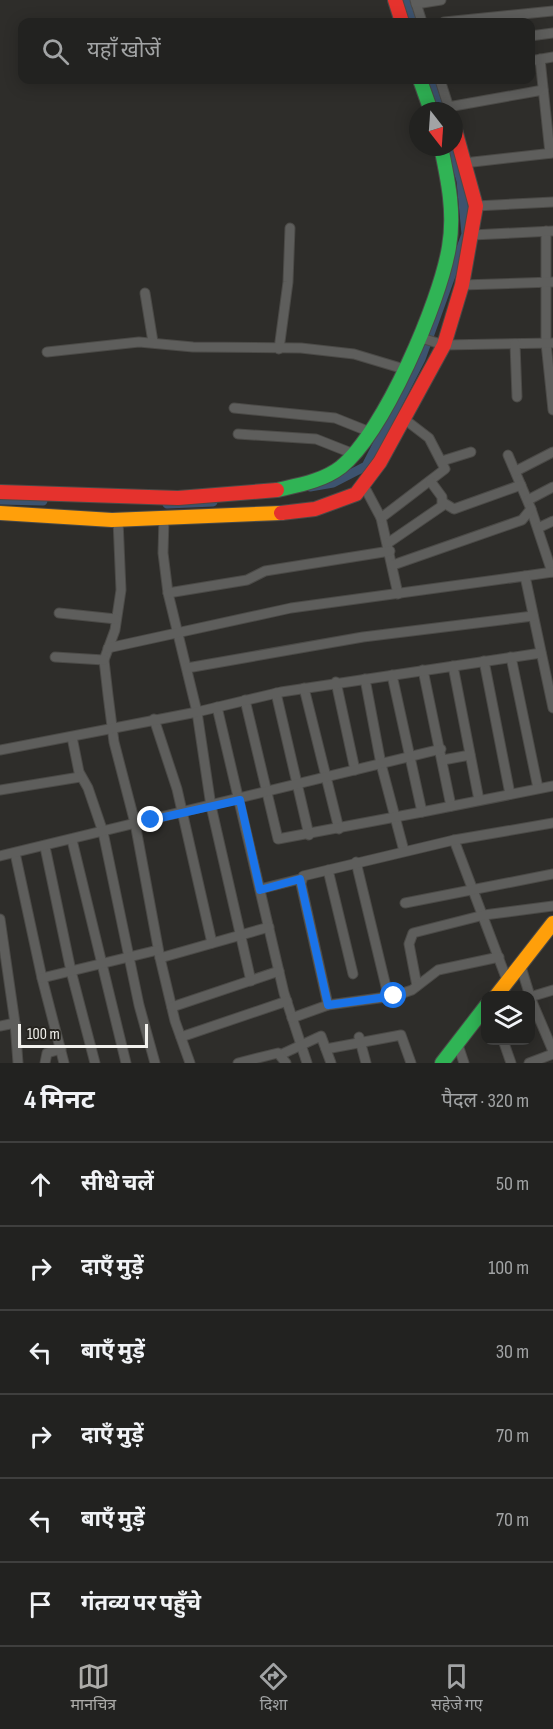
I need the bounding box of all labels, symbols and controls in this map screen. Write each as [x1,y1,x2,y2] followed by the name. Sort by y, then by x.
[18,18,535,84] search box
[39,35,72,68] icon: search
[87,37,161,64] text: यहाँ खोजें
[409,102,463,156] north arrow
[137,806,163,832] route end
[380,982,406,1008] route start
[481,991,535,1045] map controls
[481,991,535,1045] button: layers
[18,1021,148,1048] scale bar
[27,1025,60,1044] text: 100 m
[24,1085,95,1116] text: 4 मिनट
[442,1089,529,1113] text: पैदल · 320 m
[24,1168,57,1201] icon: ahead
[81,1170,154,1197] text: सीधे चलें
[496,1172,529,1196] text: 50 m
[24,1252,57,1285] icon: right
[81,1254,144,1281] text: दाएँ मुड़ें
[488,1256,529,1280] text: 100 m
[24,1336,57,1369] icon: left
[81,1338,145,1365] text: बाएँ मुड़ें
[496,1340,529,1364] text: 30 m
[24,1420,57,1453] icon: right
[81,1422,144,1449] text: दाएँ मुड़ें
[496,1424,529,1448] text: 70 m
[24,1504,57,1537] icon: left
[81,1506,145,1533] text: बाएँ मुड़ें
[496,1508,529,1532] text: 70 m
[24,1588,57,1621] icon: arrive
[81,1590,201,1617] text: गंतव्य पर पहुँचे
[70,1660,116,1717] tab: मानचित्र
[257,1660,290,1717] tab: दिशा
[431,1660,483,1717] tab: सहेजे गए

